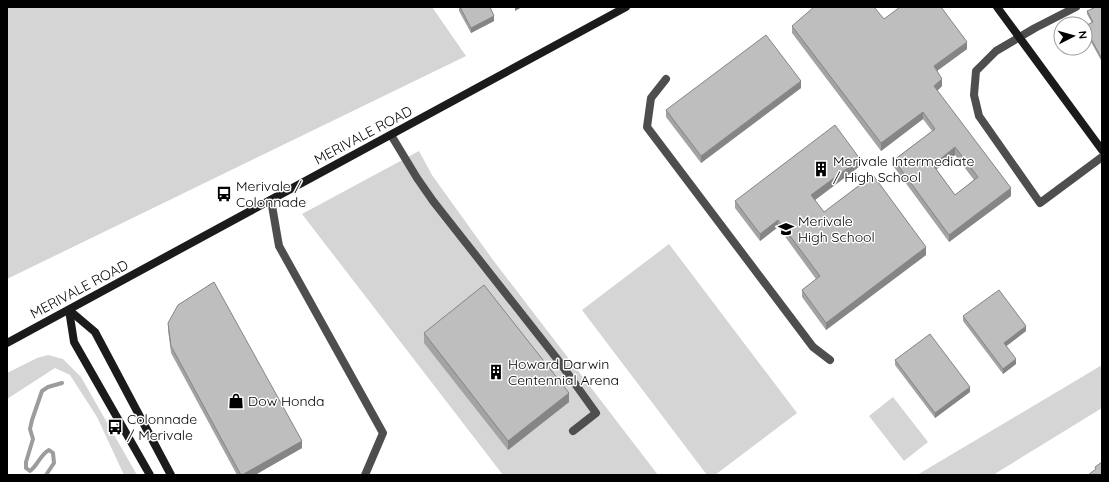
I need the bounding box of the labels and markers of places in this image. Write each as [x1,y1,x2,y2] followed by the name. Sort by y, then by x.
[833,152,974,186] place label: Merivale Intermediate / High School
[812,160,830,178] building icon: Merivale Intermediate / High School
[236,177,306,211] place label: Merivale / Colonnade
[215,185,233,203] bus stop icon: Merivale / Colonnade
[798,212,875,246] place label: Merivale High School
[777,220,795,238] school or university icon: Merivale High School
[508,355,619,389] place label: Howard Darwin Centennial Arena
[487,363,505,381] building icon: Howard Darwin Centennial Arena
[227,392,245,410] shop icon: Dow Honda
[248,392,325,410] place label: Dow Honda
[127,410,197,444] place label: Colonnade / Merivale
[106,418,124,436] bus stop icon: Colonnade / Merivale

